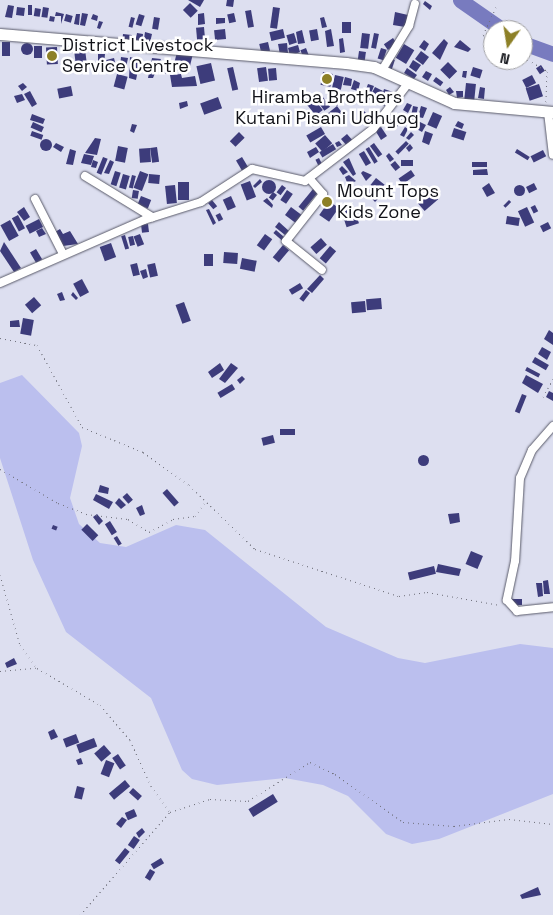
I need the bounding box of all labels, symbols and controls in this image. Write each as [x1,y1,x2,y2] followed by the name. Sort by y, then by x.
[483,20,533,70] north arrow
[62,35,213,78] place label: District Livestock Service Centre
[498,49,511,68] text: N
[46,50,58,62] marker: District Livestock Service Centre
[321,73,333,85] marker: Hiramba Brothers Kutani Pisani Udhyog
[235,87,419,130] place label: Hiramba Brothers Kutani Pisani Udhyog
[337,181,439,223] place label: Mount Tops Kids Zone
[321,196,333,208] marker: Mount Tops Kids Zone

